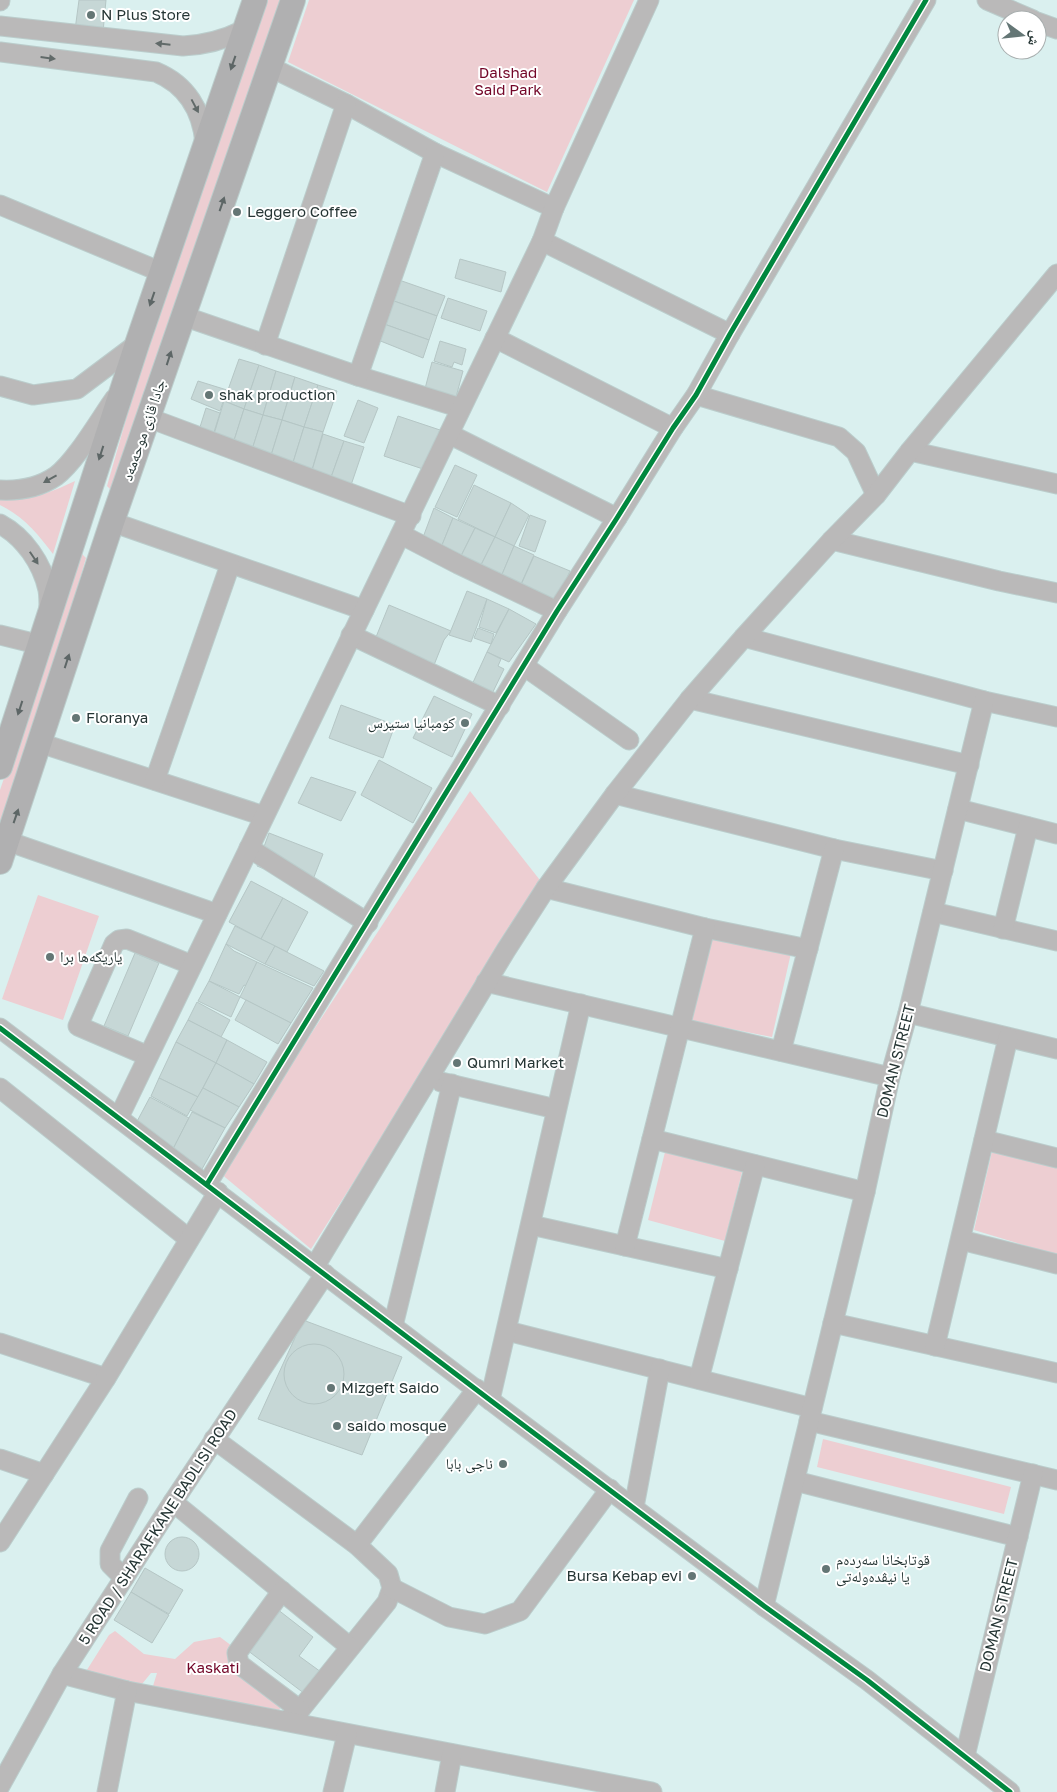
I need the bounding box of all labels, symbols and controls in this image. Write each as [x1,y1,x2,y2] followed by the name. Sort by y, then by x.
[101,5,191,23] place label: N Plus Store
[85,9,97,21] marker: N Plus Store
[997,10,1047,60] north arrow
[1024,29,1045,48] text: ش
[155,40,171,48] one-way arrow
[41,54,57,62] one-way arrow
[229,55,236,70] one-way arrow
[474,63,542,98] park label: Dalshad Said Park
[191,99,199,114] one-way arrow
[219,197,226,212] one-way arrow
[247,202,357,220] place label: Leggero Coffee
[231,206,243,218] marker: Leggero Coffee
[148,292,156,307] one-way arrow
[165,350,173,365] one-way arrow
[117,376,171,483] street label: جادا قازی موحەمەد
[219,385,336,403] place label: shak production
[203,389,215,401] marker: shak production
[97,446,105,461] one-way arrow
[42,475,57,483] one-way arrow
[29,551,39,565] one-way arrow
[63,654,71,669] one-way arrow
[15,701,23,716] one-way arrow
[86,708,148,726] place label: Floranya
[70,712,82,724] marker: Floranya
[368,713,455,733] place label: كومبانيا ستيرس
[459,717,471,729] marker: كومبانيا ستيرس
[12,808,20,823] one-way arrow
[60,947,123,966] place label: یاریگەها برا
[44,951,56,963] marker: یاریگەها برا
[872,1002,918,1119] street label: DOMAN STREET
[467,1053,564,1071] place label: Qumri Market
[451,1057,463,1069] marker: Qumri Market
[341,1378,439,1396] place label: Mizgeft Saido
[325,1382,337,1394] marker: Mizgeft Saido
[74,1405,240,1648] street label: 5 ROAD / SHARAFKANE BADLISI ROAD
[347,1416,447,1434] place label: saido mosque
[331,1420,343,1432] marker: saido mosque
[446,1454,493,1474] place label: ناجى بابا
[497,1458,509,1470] marker: ناجى بابا
[836,1550,930,1587] place label: قوتابخانا سەردەم یا نیڤدەولەتی
[975,1556,1021,1673] street label: DOMAN STREET
[820,1563,832,1575] marker: قوتابخانا سەردەم یا نیڤدەولەتی
[567,1566,682,1584] place label: Bursa Kebap evi
[686,1570,698,1582] marker: Bursa Kebap evi
[186,1658,240,1676] park label: Kaskati

